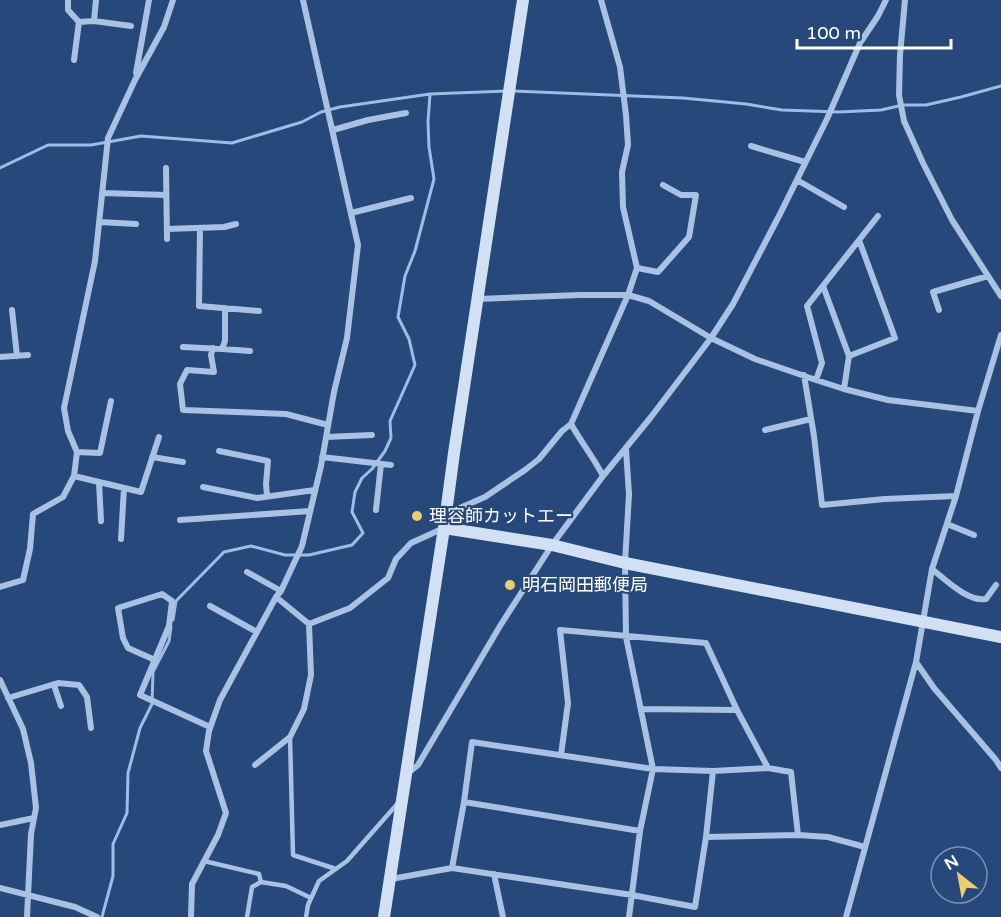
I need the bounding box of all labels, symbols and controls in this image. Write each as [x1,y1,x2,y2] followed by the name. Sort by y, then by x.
[797,12,952,50] scale bar
[806,22,861,44] text: 100 m
[429,505,573,527] place label: 理容師カットエー
[410,509,424,523] marker: 理容師カットエー
[522,574,648,596] place label: 明石岡田郵便局
[503,578,517,592] marker: 明石岡田郵便局
[929,845,989,905] north arrow
[941,851,962,875] text: N

